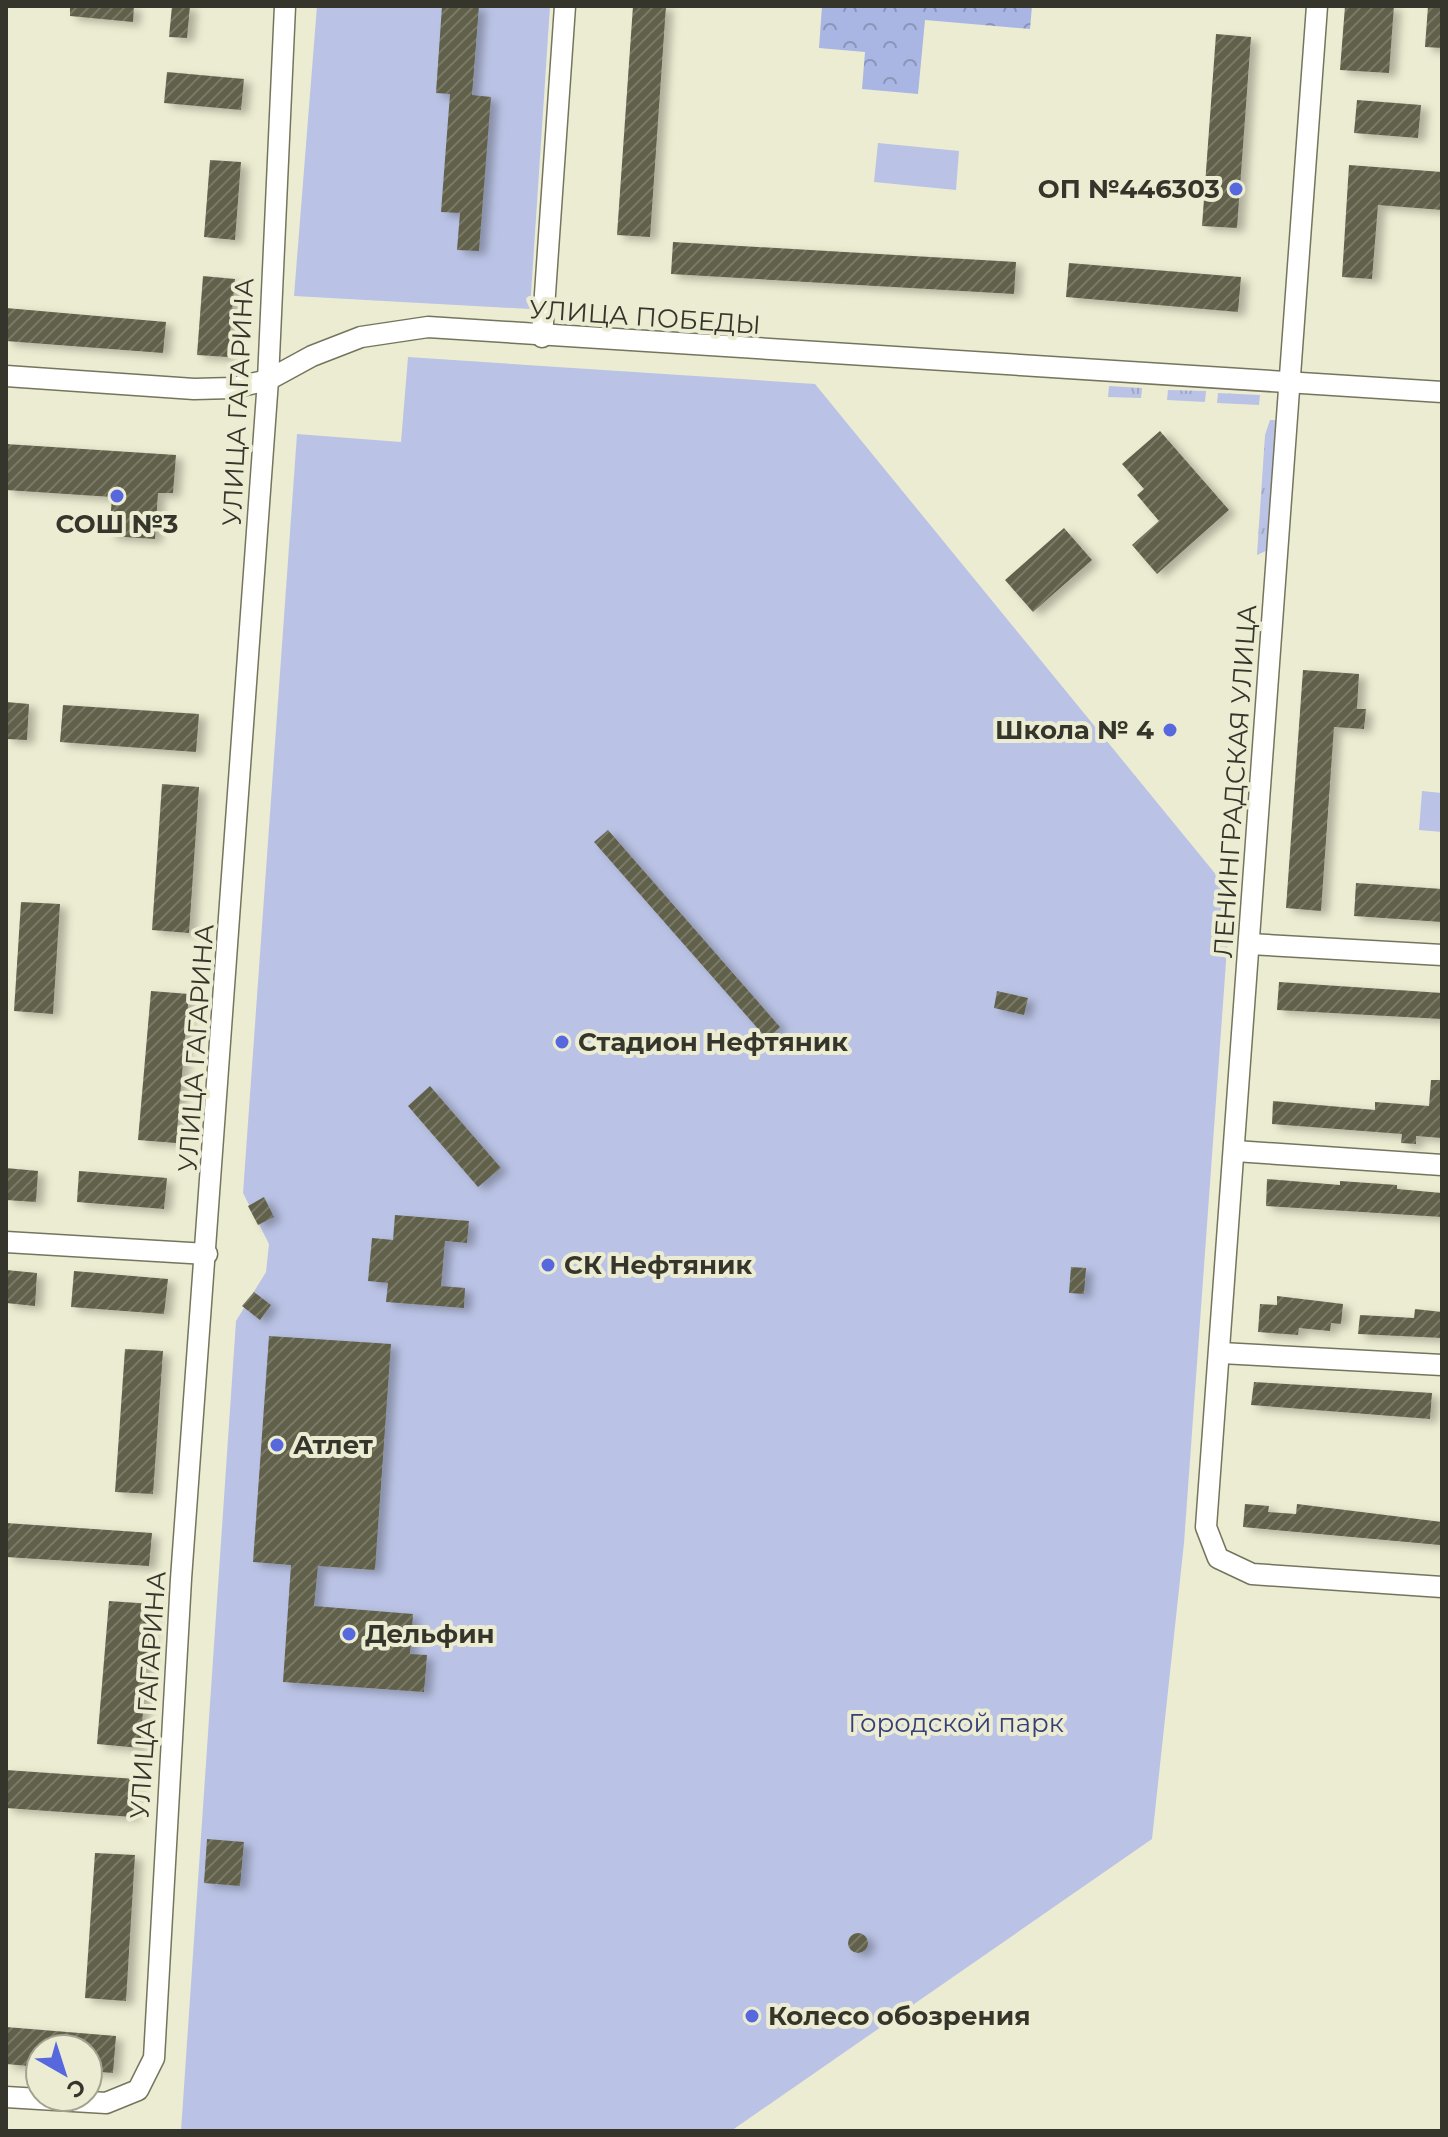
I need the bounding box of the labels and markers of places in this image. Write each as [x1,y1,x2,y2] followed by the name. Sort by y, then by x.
[1038,173,1220,205] place label: ОП №446303
[1227,180,1245,198] marker: ОП №446303
[108,487,126,505] marker: СОШ №3
[56,508,178,540] place label: СОШ №3
[995,714,1154,746] place label: Школа № 4
[1161,721,1179,739] marker: Школа № 4
[578,1026,848,1058] place label: Стадион Нефтяник
[553,1033,571,1051] marker: Стадион Нефтяник
[564,1249,752,1281] place label: СК Нефтяник
[539,1256,557,1274] marker: СК Нефтяник
[293,1429,373,1461] place label: Атлет
[268,1436,286,1454] marker: Атлет
[365,1618,495,1650] place label: Дельфин
[340,1625,358,1643] marker: Дельфин
[768,2000,1030,2032] place label: Колесо обозрения
[743,2007,761,2025] marker: Колесо обозрения

